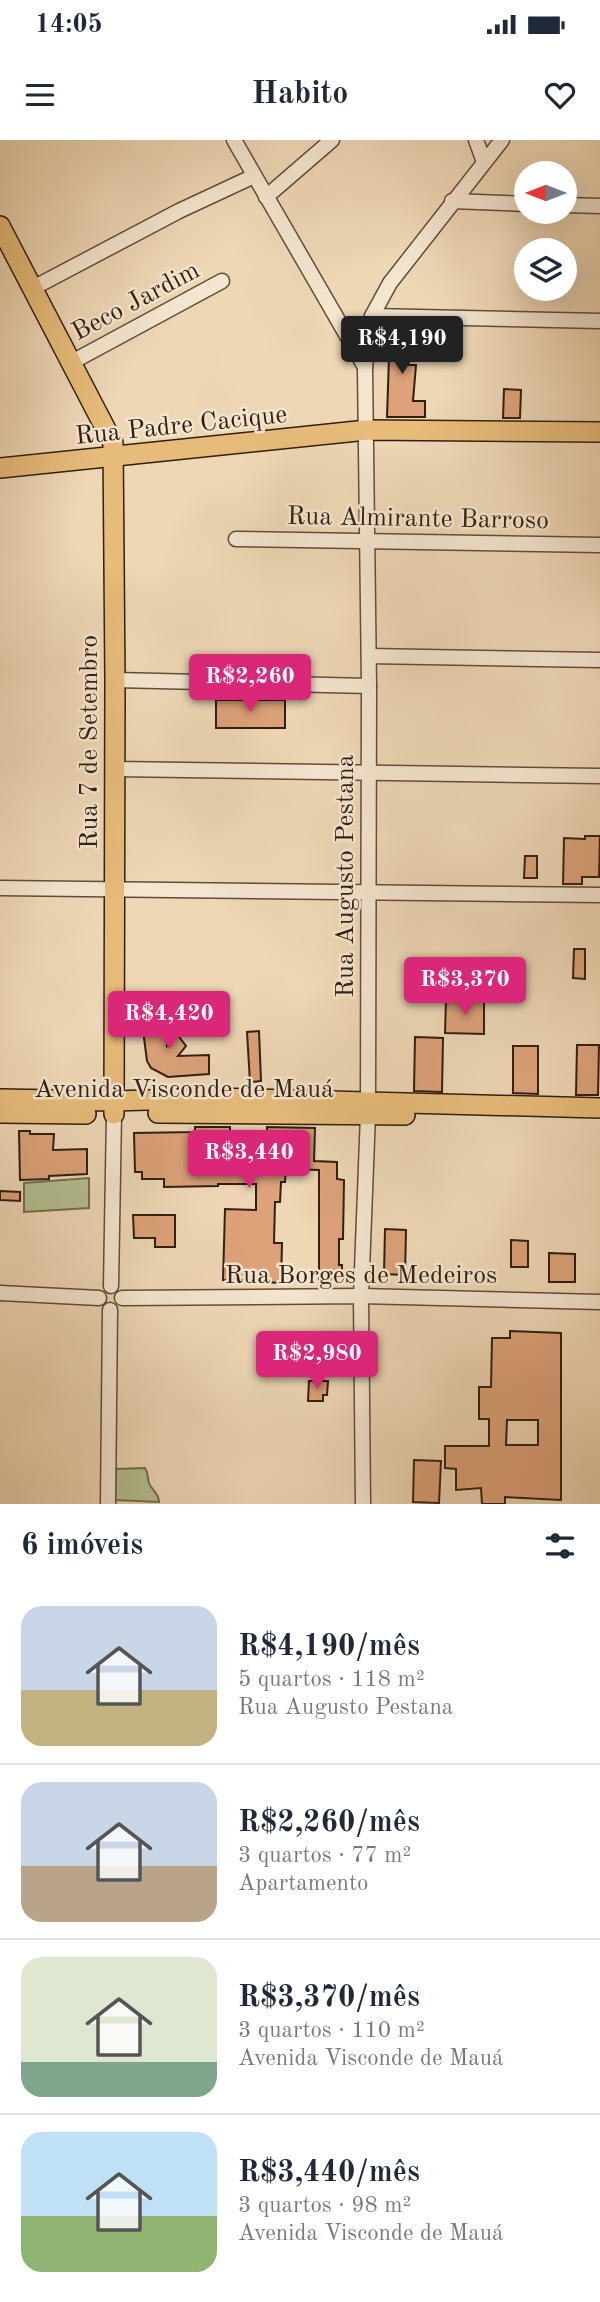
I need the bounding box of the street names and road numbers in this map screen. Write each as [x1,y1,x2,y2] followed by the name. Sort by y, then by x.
[68,257,204,346] street label: Beco Jardim
[74,402,288,450] street label: Rua Padre Cacique
[287,504,549,534] street label: Rua Almirante Barroso
[77,635,103,849] street label: Rua 7 de Setembro
[333,754,359,998] street label: Rua Augusto Pestana
[34,1077,334,1103] street label: Avenida Visconde de Mauá
[225,1263,497,1289] street label: Rua Borges de Medeiros

